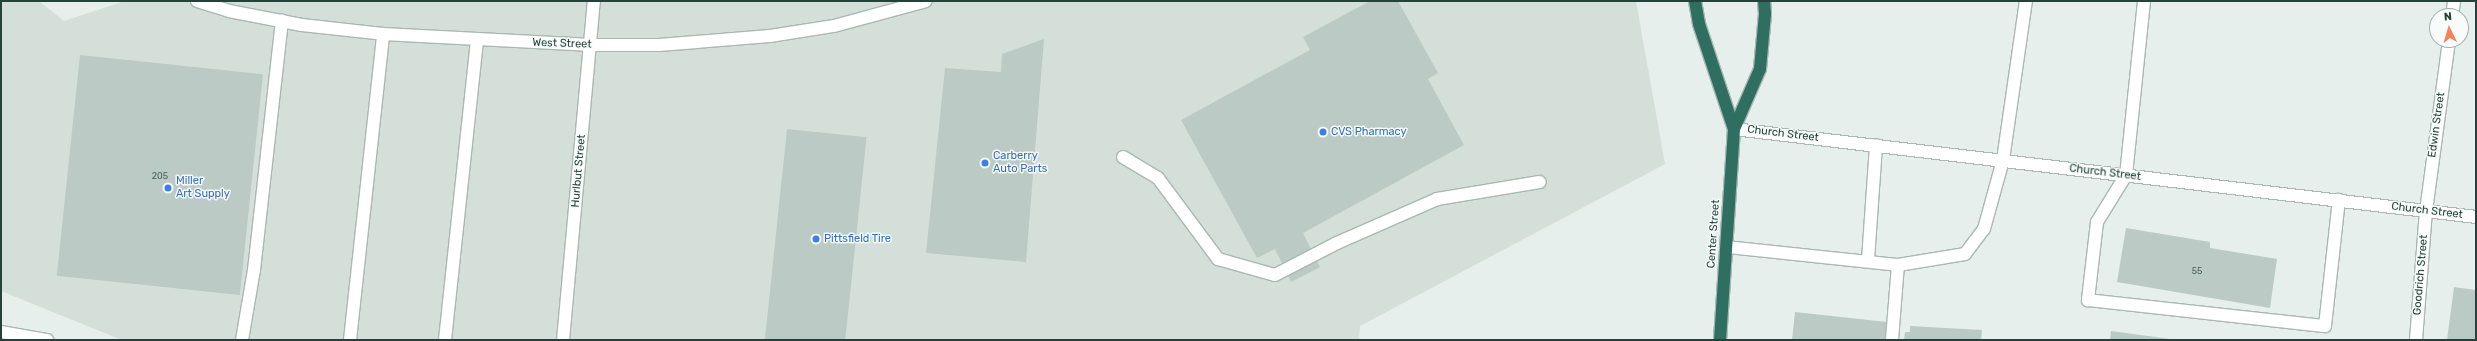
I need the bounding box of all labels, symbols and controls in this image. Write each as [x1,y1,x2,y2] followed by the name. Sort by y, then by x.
[2429,8,2469,48] north arrow
[2443,10,2453,23] text: N
[532,36,592,52] street label: West Street
[2426,92,2448,158] street label: Edwin Street
[1746,123,1820,145] street label: Church Street
[1331,125,1406,139] place label: CVS Pharmacy
[1318,127,1328,137] marker: CVS Pharmacy
[569,134,589,208] street label: Hurlbut Street
[993,150,1047,176] place label: Carberry Auto Parts
[980,158,990,168] marker: Carberry Auto Parts
[2068,162,2142,184] street label: Church Street
[152,171,168,181] house number: 205
[176,175,230,201] place label: Miller Art Supply
[163,183,173,193] marker: Miller Art Supply
[1705,199,1723,269] street label: Center Street
[2390,200,2464,222] street label: Church Street
[824,232,891,246] place label: Pittsfield Tire
[811,234,821,244] marker: Pittsfield Tire
[2411,234,2431,316] street label: Goodrich Street
[2192,266,2202,276] house number: 55

